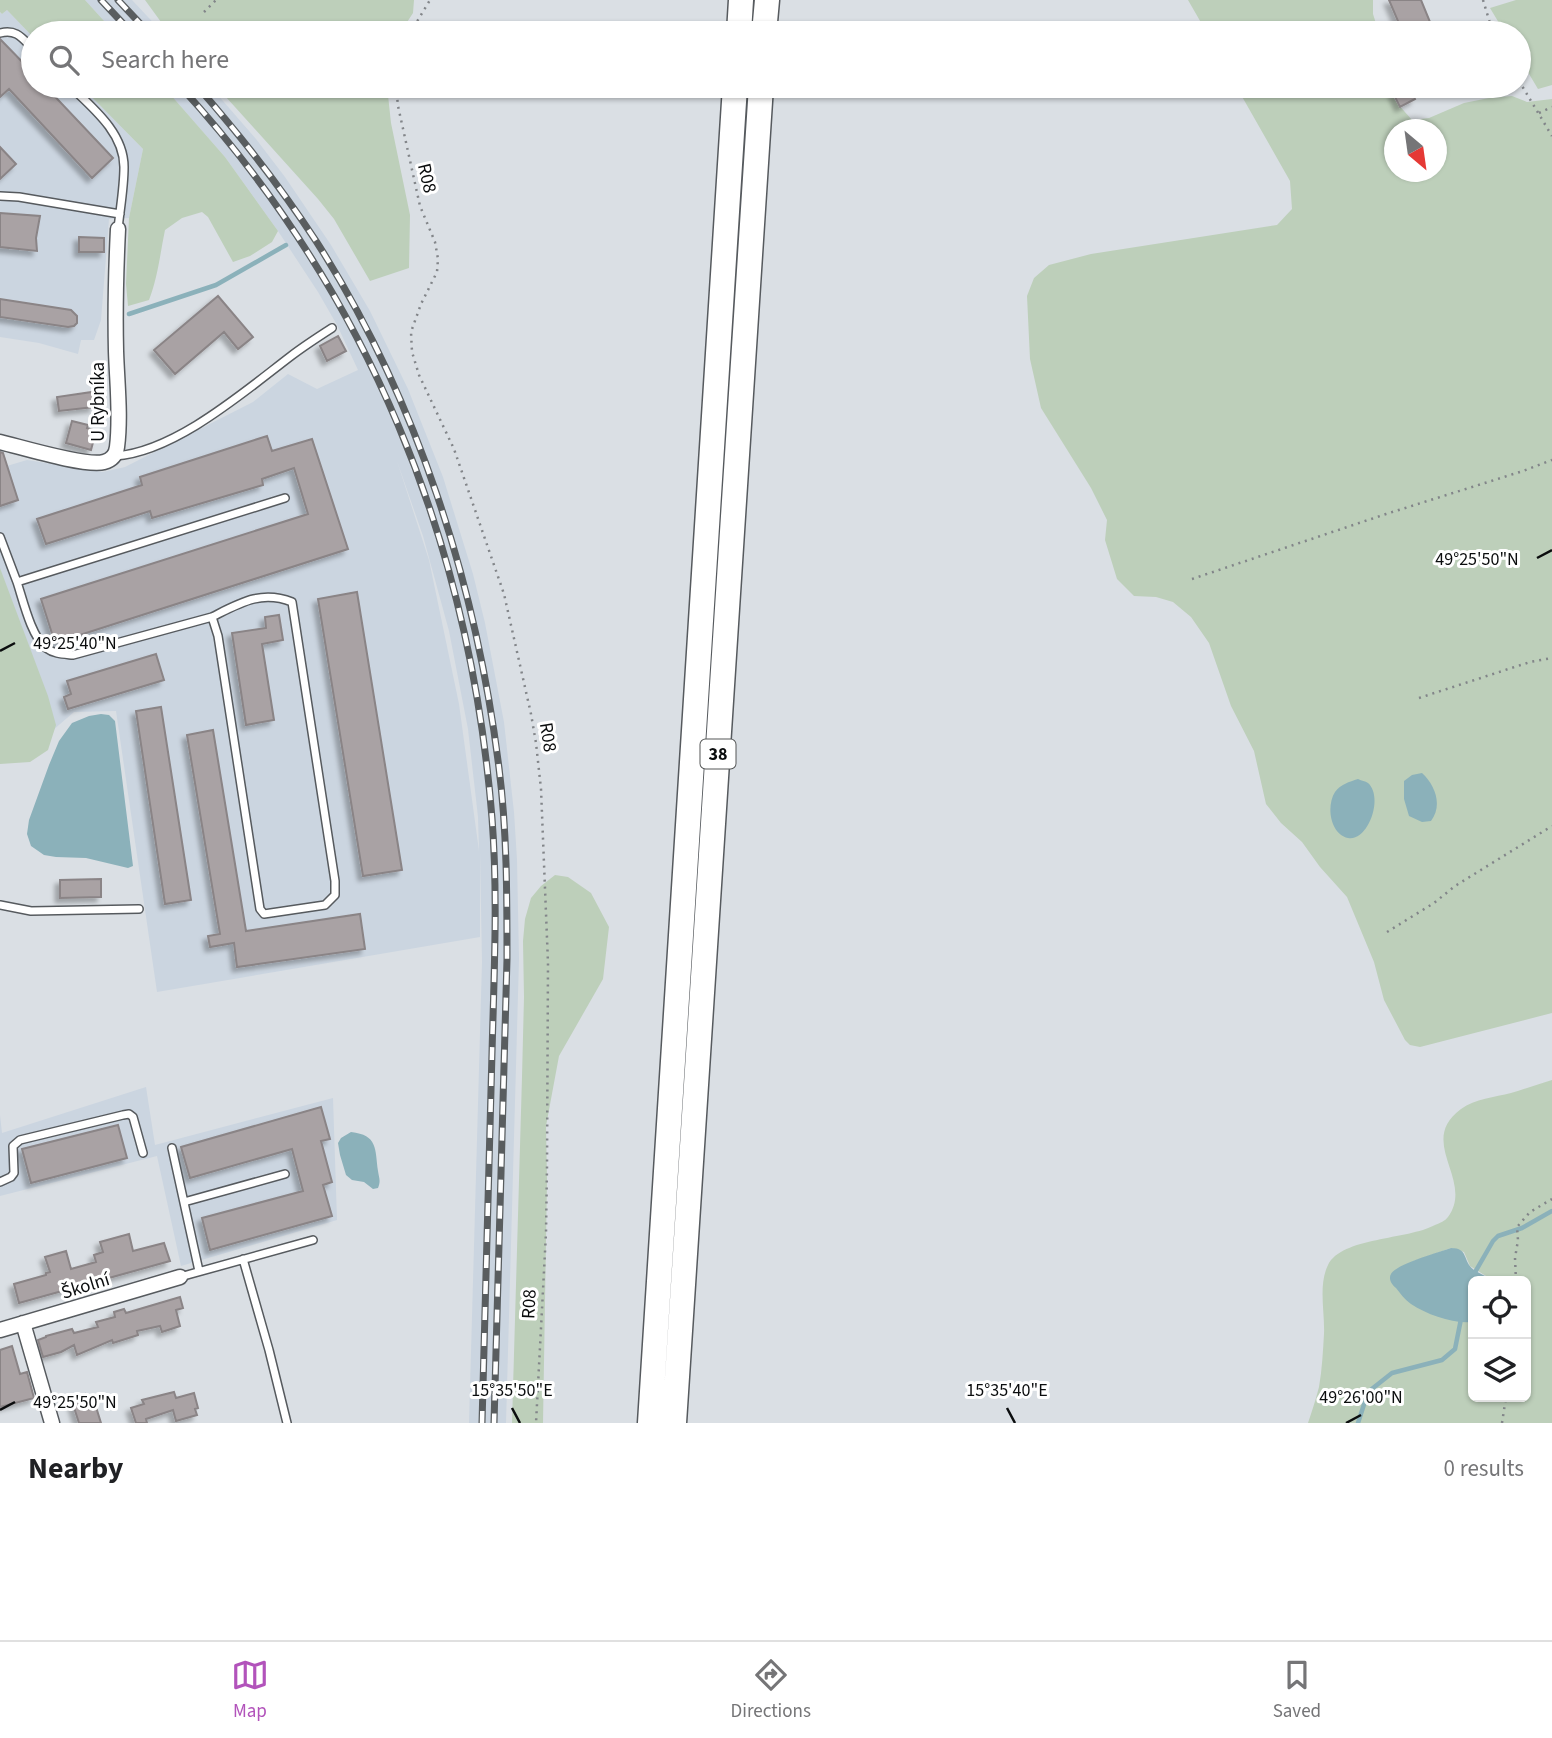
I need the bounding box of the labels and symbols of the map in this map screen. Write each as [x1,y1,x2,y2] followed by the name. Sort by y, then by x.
[1384,119,1447,182] north arrow
[410,161,443,196] street label: R08
[85,362,112,442] street label: U Rybníka
[1435,547,1519,572] text: 49°25'50"N
[33,631,117,656] text: 49°25'40"N
[532,720,563,754] street label: R08
[700,740,736,768] road number: 38
[58,1266,114,1307] street label: Školní
[515,1289,544,1320] street label: R08
[471,1378,553,1403] text: 15°35'50"E
[966,1378,1048,1403] text: 15°35'40"E
[1319,1385,1403,1410] text: 49°26'00"N
[33,1390,117,1415] text: 49°25'50"N

